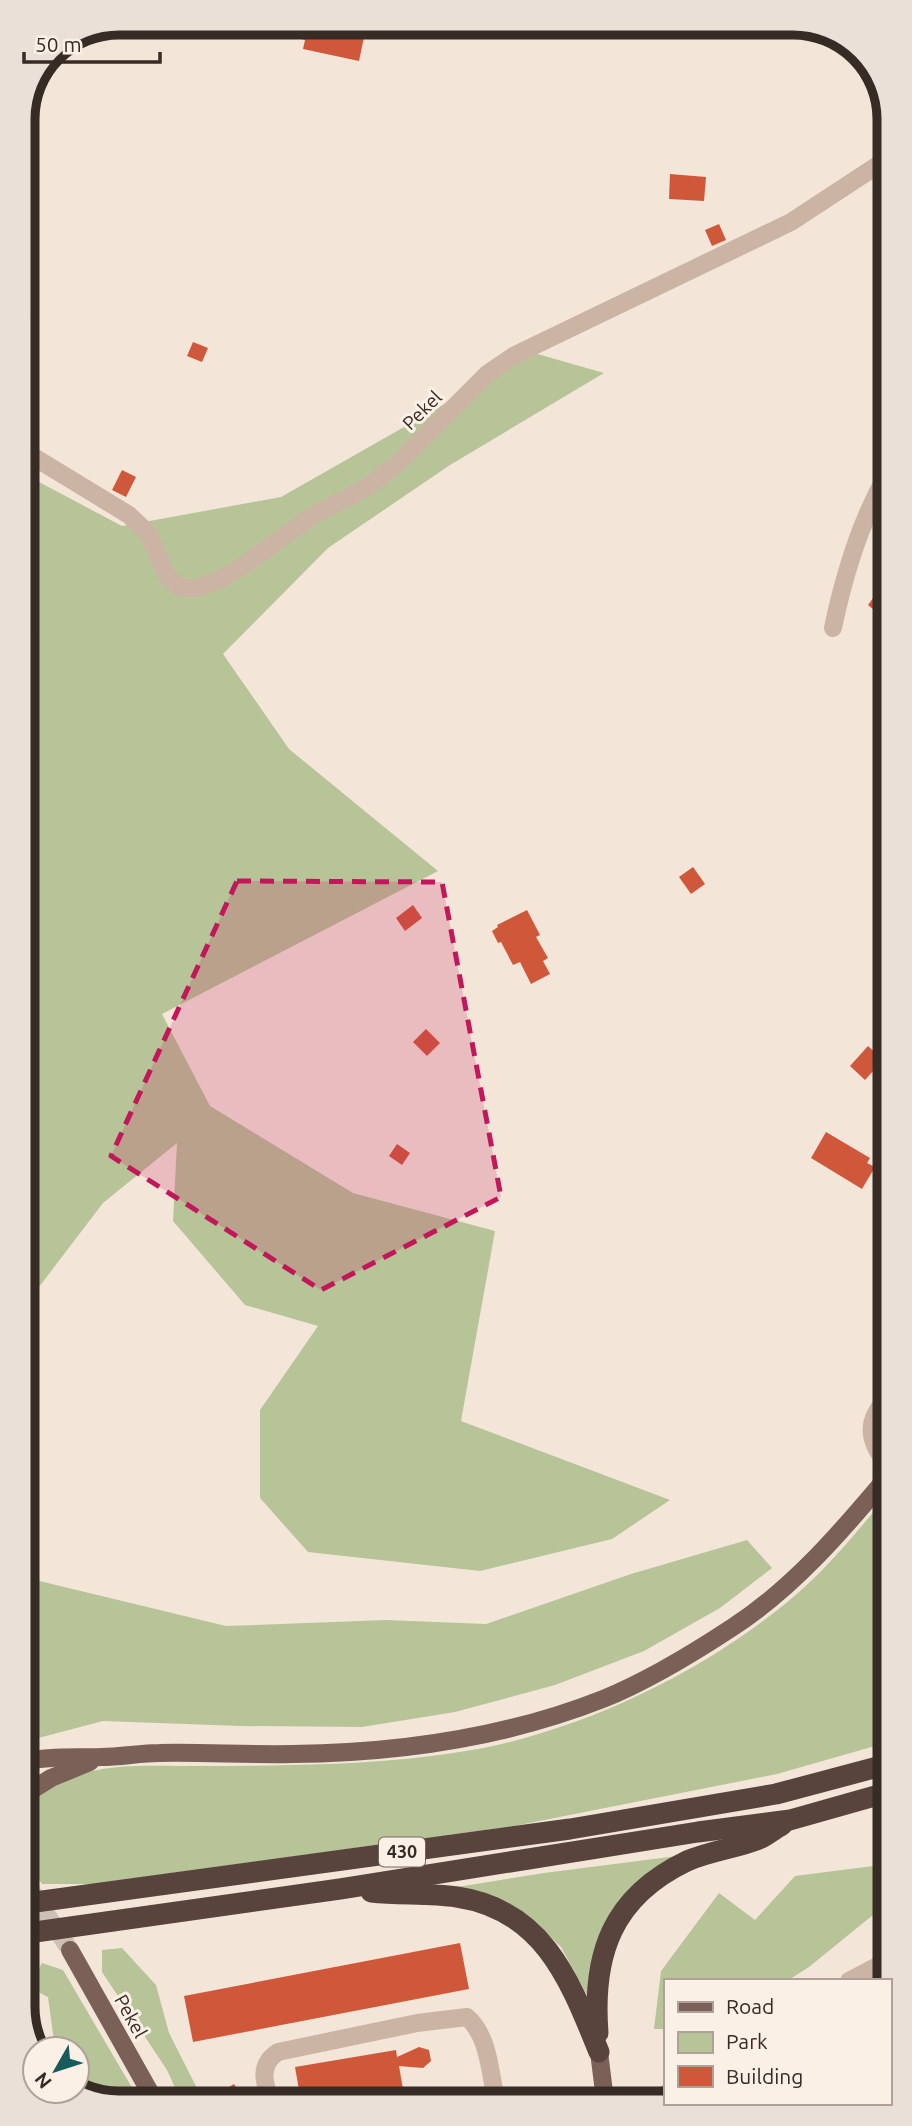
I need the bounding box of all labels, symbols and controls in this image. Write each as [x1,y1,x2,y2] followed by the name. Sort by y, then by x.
[24,21,161,65] scale bar
[35,32,82,56] text: 50 m
[398,386,446,434] street label: Pekel
[379,1838,425,1866] road number: 430
[664,1979,891,2105] legend
[110,1990,152,2042] street label: Pekel
[726,1994,774,2018] text: Road
[726,2029,768,2053] text: Park
[21,2035,91,2105] north arrow
[726,2064,803,2088] text: Building
[30,2068,56,2093] text: N

